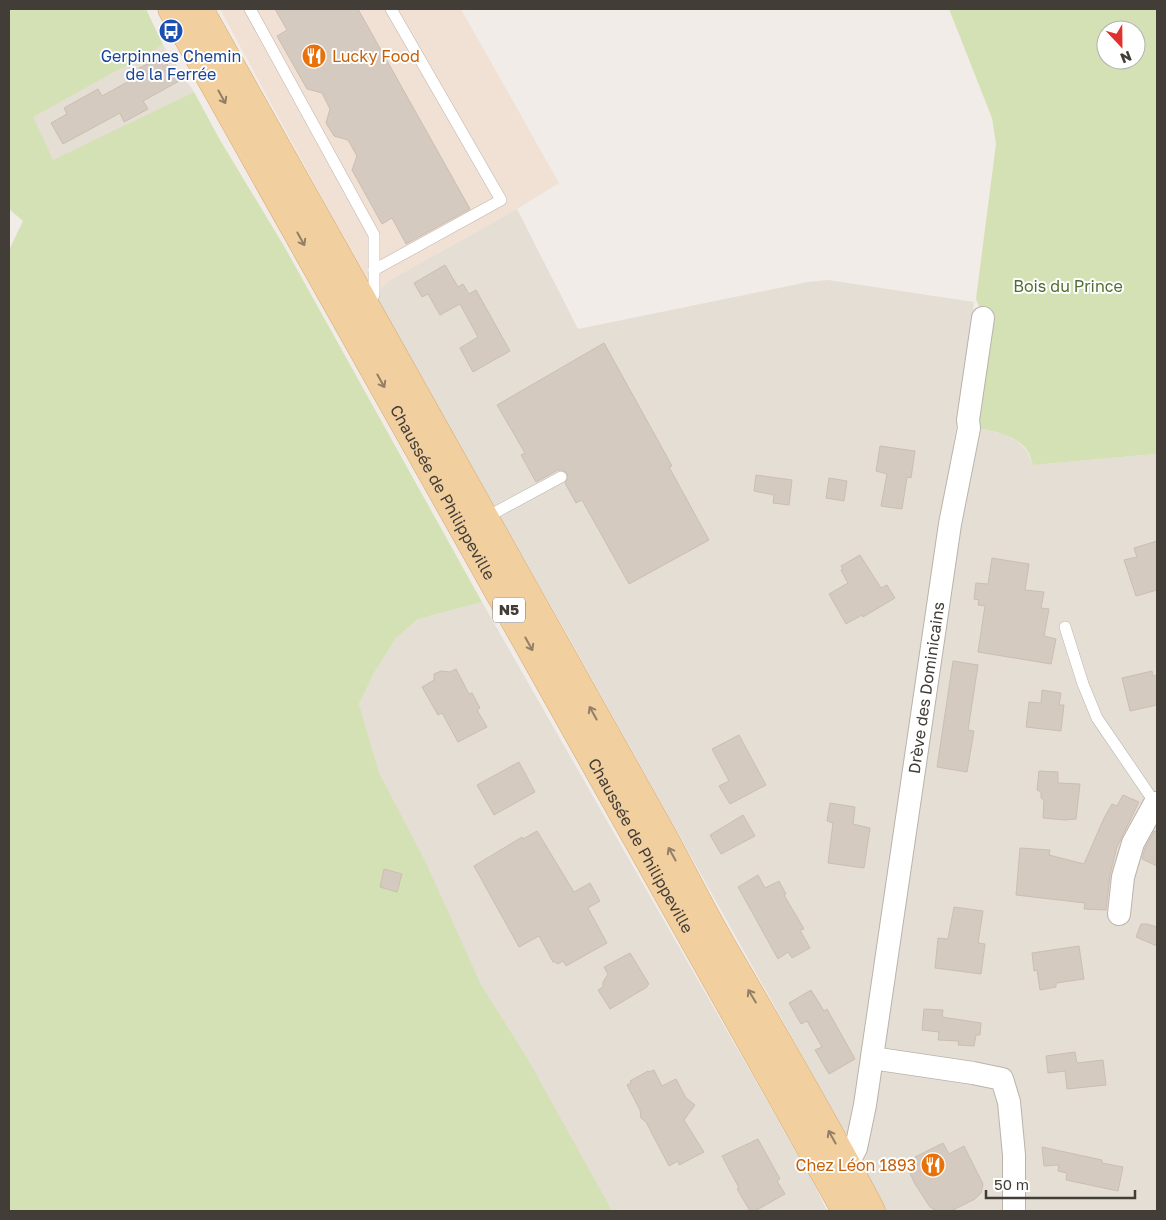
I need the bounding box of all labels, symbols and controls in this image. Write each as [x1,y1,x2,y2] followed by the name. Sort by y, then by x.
[158,18,184,44] bus stop icon: Gerpinnes Chemin de la Ferrée
[1096,20,1146,70] north arrow
[301,43,327,69] restaurant icon: Lucky Food
[101,46,241,84] place label: Gerpinnes Chemin de la Ferrée
[332,46,420,66] place label: Lucky Food
[1118,48,1134,67] text: N
[218,89,227,104] one-way arrow
[297,231,307,245] one-way arrow
[1013,276,1123,296] park label: Bois du Prince
[376,373,386,388] one-way arrow
[386,401,500,583] street label: Chaussée de Philippeville
[493,598,525,622] road number: N5
[904,600,949,775] street label: Drève des Dominicains
[524,637,534,652] one-way arrow
[587,706,597,720] one-way arrow
[584,754,698,936] street label: Chaussée de Philippeville
[667,847,677,862] one-way arrow
[746,989,757,1003] one-way arrow
[826,1131,836,1145] one-way arrow
[920,1152,946,1178] restaurant icon: Chez Léon 1893
[796,1155,916,1175] place label: Chez Léon 1893
[986,1168,1135,1200] scale bar
[994,1175,1029,1193] text: 50 m

